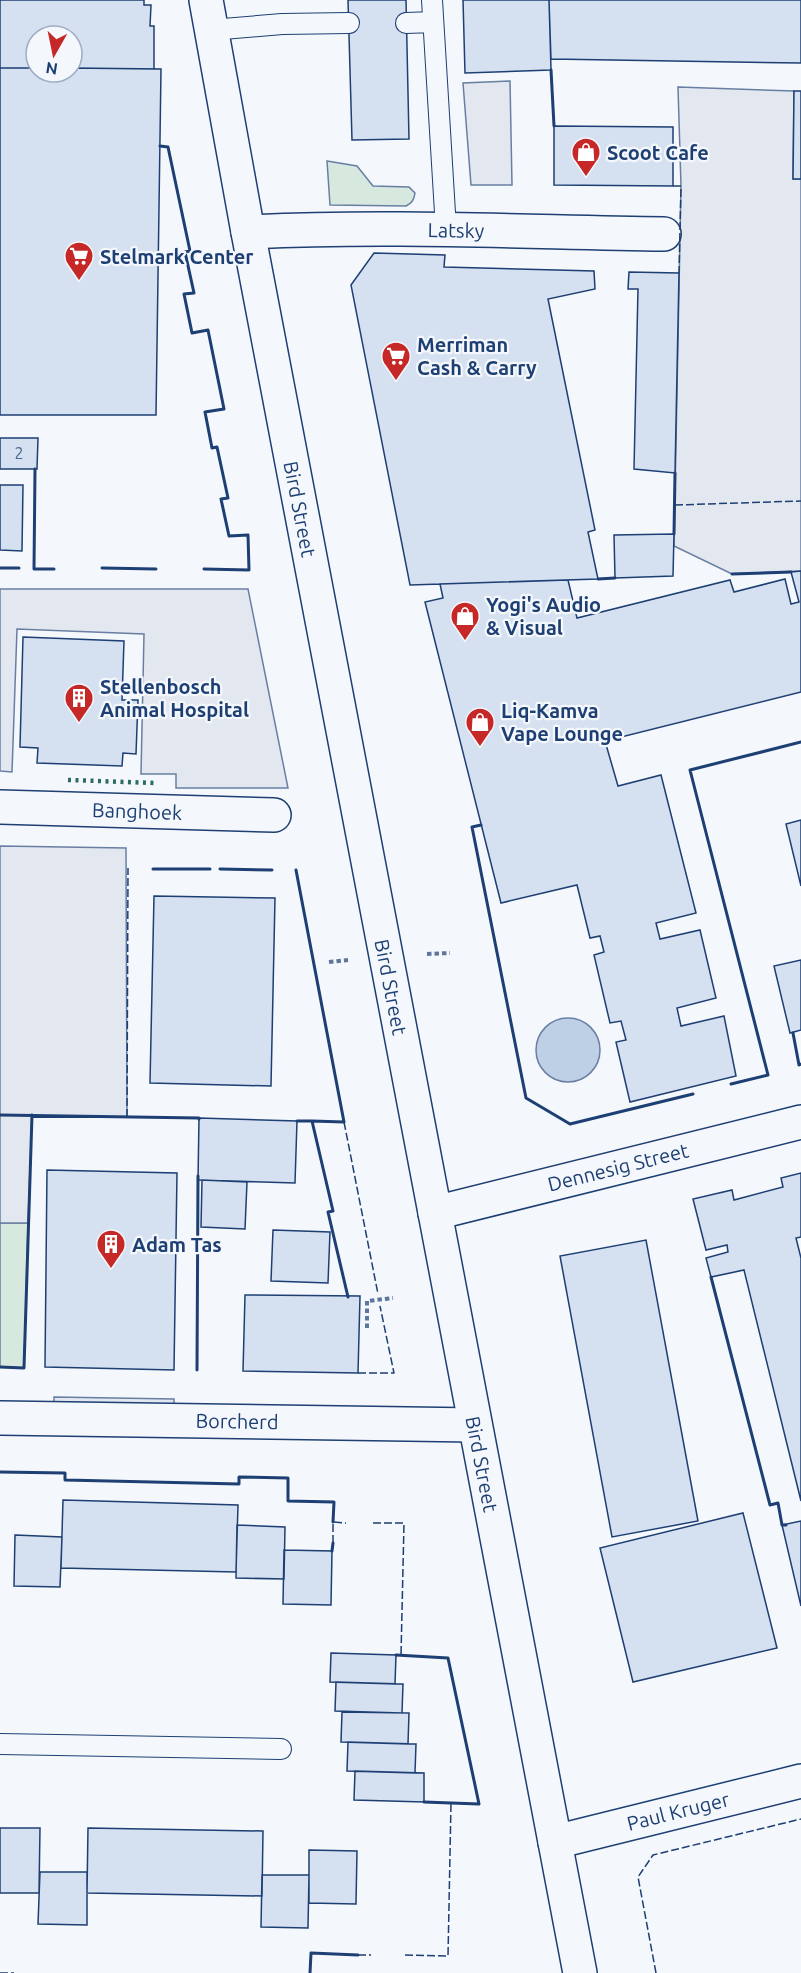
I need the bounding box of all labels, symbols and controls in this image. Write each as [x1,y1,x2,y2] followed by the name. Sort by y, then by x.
[24,24,84,84] north arrow
[44,59,59,79] text: N
[570,136,602,178] shop icon: Scoot Cafe
[607,141,709,164] place label: Scoot Cafe
[427,218,485,242] street label: Latsky
[63,240,95,282] supermarket icon: Stelmark Center
[100,245,254,268] place label: Stelmark Center
[417,333,537,379] place label: Merriman Cash & Carry
[380,340,412,382] supermarket icon: Merriman Cash & Carry
[14,444,24,462] house number: 2
[279,459,321,559] street label: Bird Street
[486,593,601,639] place label: Yogi's Audio & Visual
[449,600,481,642] shop icon: Yogi's Audio & Visual
[100,675,249,721] place label: Stellenbosch Animal Hospital
[63,682,95,724] building icon: Stellenbosch Animal Hospital
[501,699,623,745] place label: Liq-Kamva Vape Lounge
[464,706,496,748] shop icon: Liq-Kamva Vape Lounge
[92,798,182,824] street label: Banghoek
[370,937,412,1037] street label: Bird Street
[545,1138,691,1196] street label: Dennesig Street
[95,1228,127,1270] building icon: Adam Tas
[132,1233,222,1256] place label: Adam Tas
[195,1409,279,1433] street label: Borcherd
[461,1414,503,1514] street label: Bird Street
[624,1787,732,1835] street label: Paul Kruger

